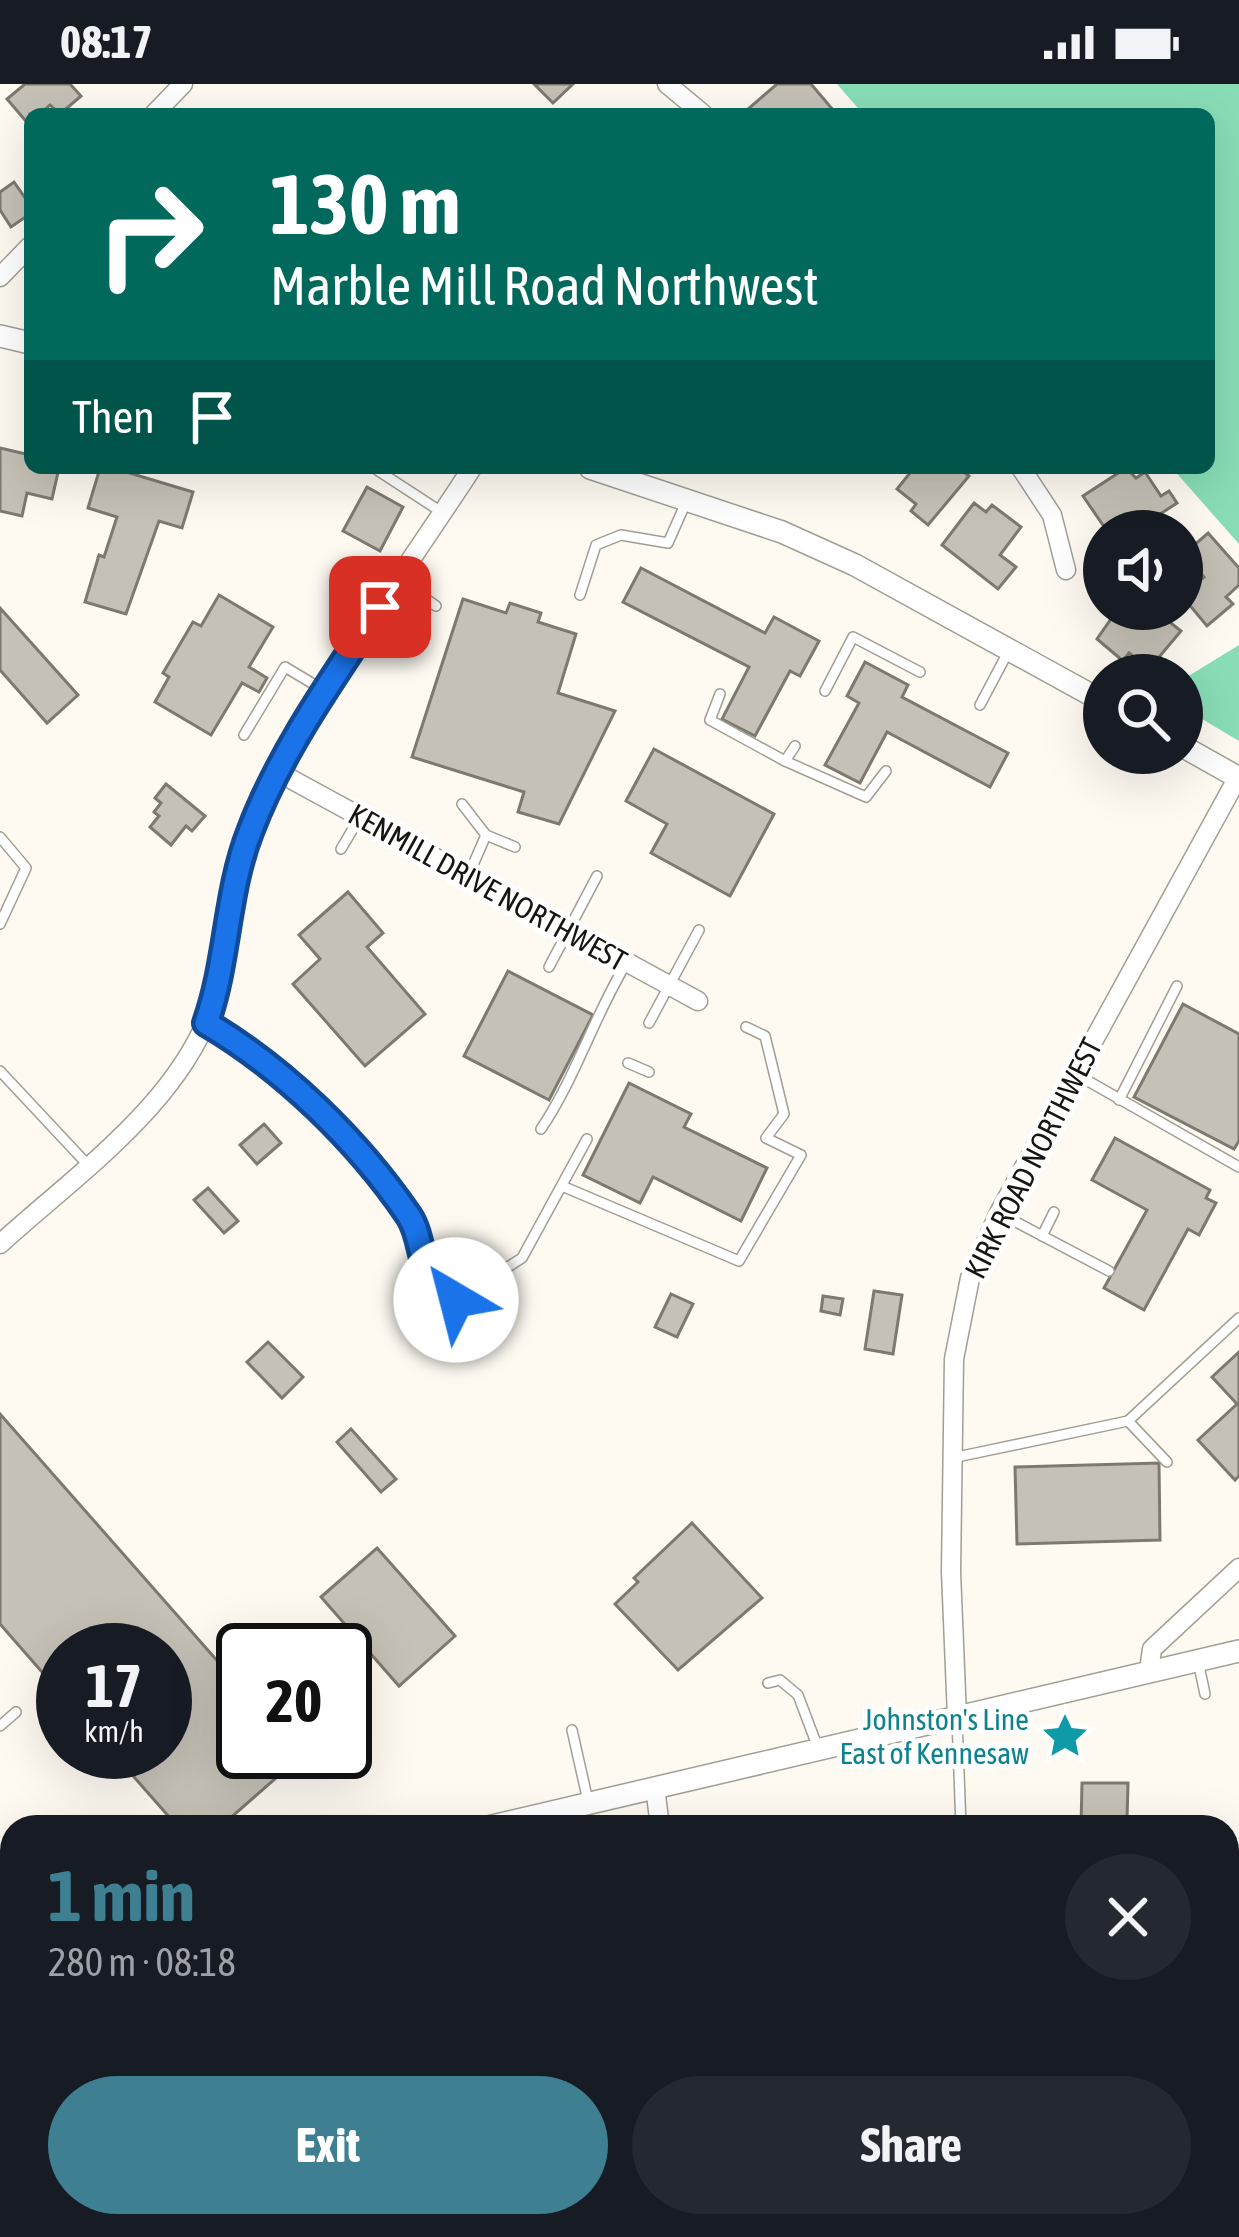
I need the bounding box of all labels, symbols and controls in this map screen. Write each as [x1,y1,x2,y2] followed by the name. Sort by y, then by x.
[60,16,153,68] text: 08:17
[72,156,228,312] icon: right
[270,156,460,252] text: 130 m
[270,255,819,316] text: Marble Mill Road Northwest
[179,384,245,450] icon: arrive
[72,391,155,443] text: Then
[1083,510,1203,774] map controls
[1083,510,1203,630] button: sound
[329,556,431,658] pin
[347,574,413,640] icon: arrive
[1083,654,1203,774] button: search
[343,796,633,978] street label: KENMILL DRIVE NORTHWEST
[958,1032,1108,1284] street label: KIRK ROAD NORTHWEST
[393,1237,519,1363] position arrow
[216,1623,372,1779] speed limit sign: 20
[86,1651,142,1720] text: 17
[840,1702,1029,1770] place label: Johnston's Line East of Kennesaw
[1040,1711,1090,1761] place icon: Johnston's Line East of Kennesaw
[84,1714,144,1748] text: km/h
[48,1854,195,1936] text: 1 min
[1065,1854,1191,1980] button: close
[48,1940,236,1984] text: 280 m · 08:18
[48,2076,608,2214] button: Exit
[632,2076,1191,2214] button: Share

